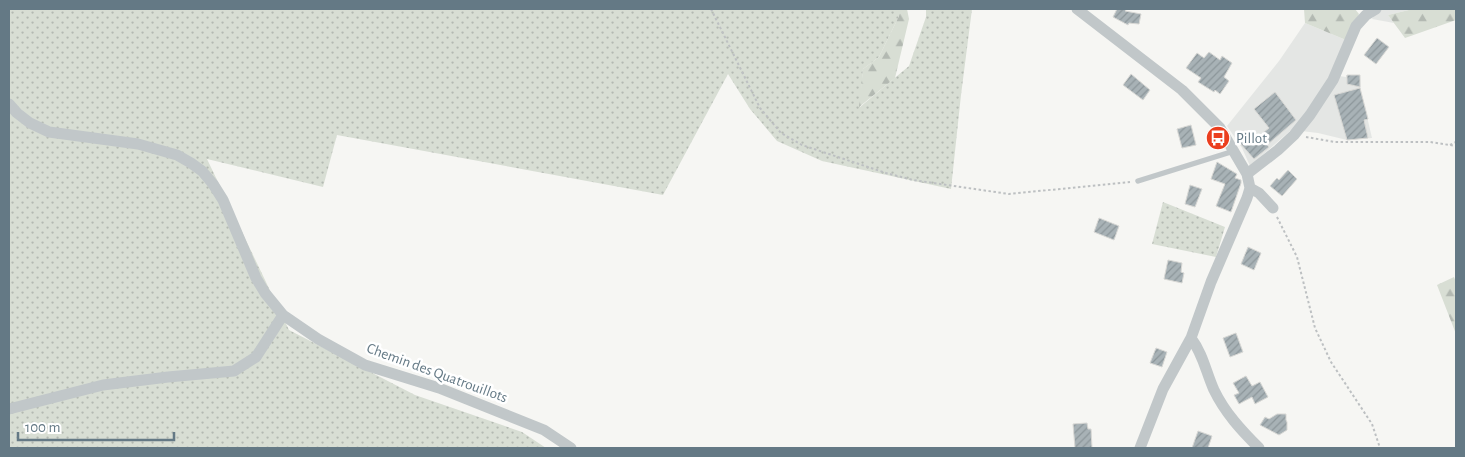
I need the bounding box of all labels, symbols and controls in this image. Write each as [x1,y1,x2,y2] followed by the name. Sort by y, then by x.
[1205,125,1231,151] bus stop icon: Pillot
[1236,131,1267,146] place label: Pillot
[365,341,509,405] street label: Chemin des Quatrouillots
[18,410,174,442] scale bar
[25,420,60,435] text: 100 m

